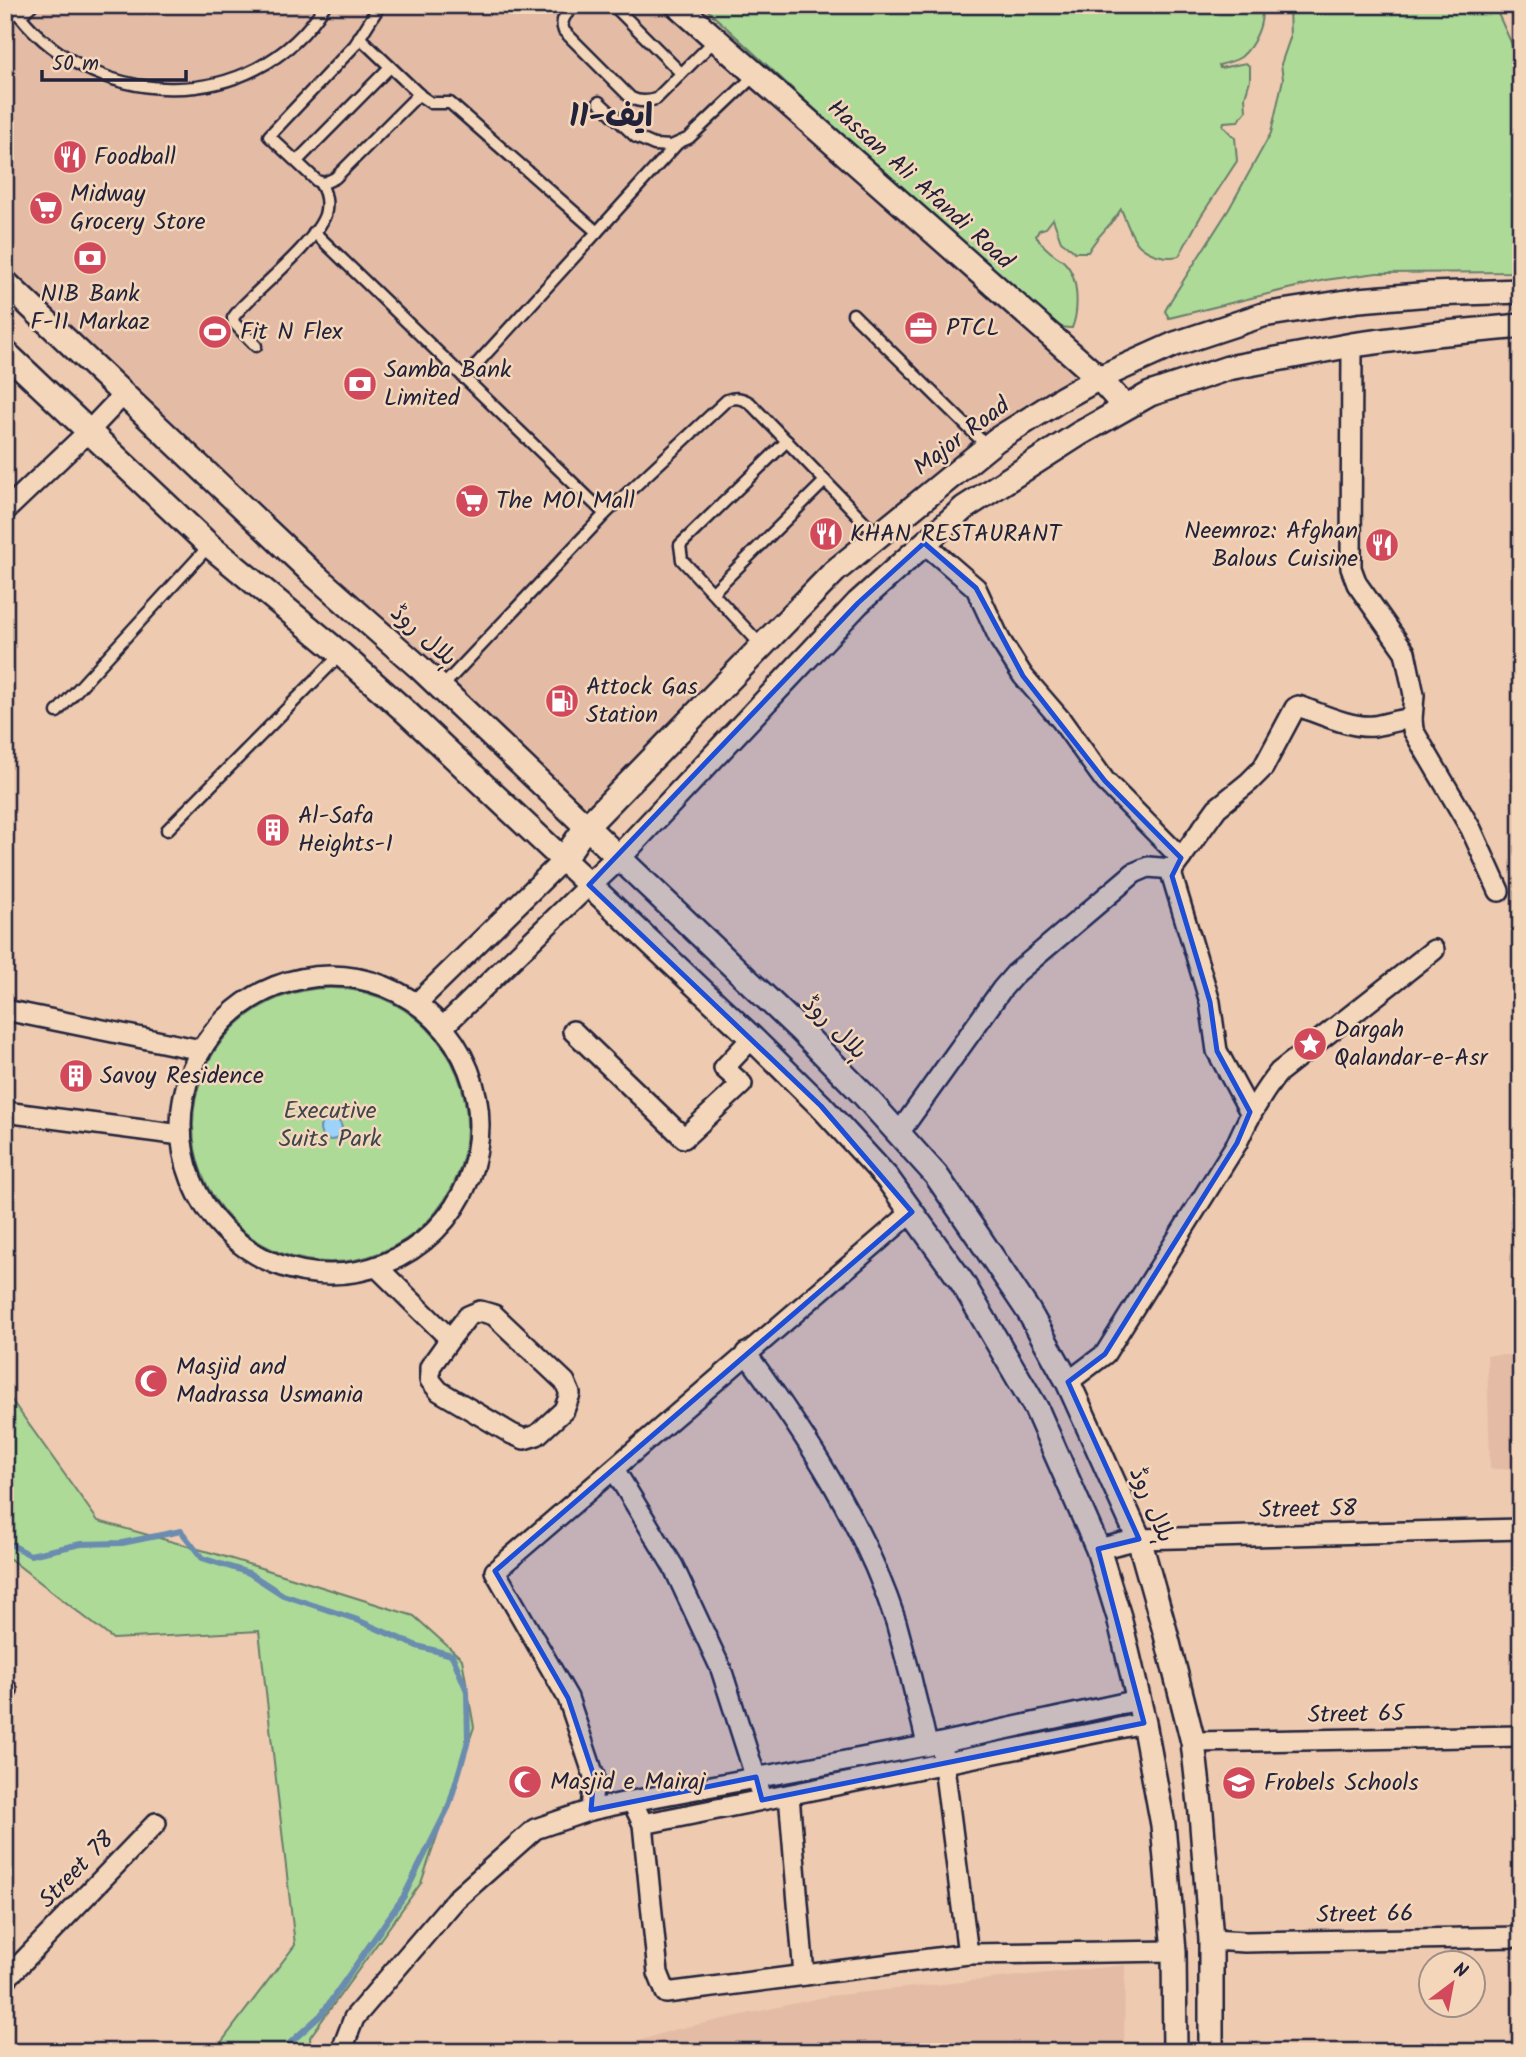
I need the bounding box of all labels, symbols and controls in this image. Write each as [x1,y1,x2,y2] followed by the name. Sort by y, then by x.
[42,38,186,82] scale bar
[52,48,99,81] text: 50 m
[818,90,1023,281] street label: Hassan Ali Afandi Road
[569,92,653,143] district label: ایف-11
[51,138,89,176] restaurant icon: Foodball
[94,138,176,177] place label: Foodball
[70,175,206,242] place label: Midway Grocery Store
[27,189,65,227] supermarket icon: Midway Grocery Store
[71,239,109,277] bank icon: NIB Bank F-11 Markaz
[30,275,150,342] place label: NIB Bank F-11 Markaz
[902,309,940,347] office icon: PTCL
[946,309,999,348] place label: PTCL
[196,313,234,351] sports icon: Fit N Flex
[240,313,343,352] place label: Fit N Flex
[384,351,512,418] place label: Samba Bank Limited
[341,365,379,403] bank icon: Samba Bank Limited
[905,387,1020,487] street label: Major Road
[453,482,491,520] supermarket icon: The MOI Mall
[496,482,635,521] place label: The MOI Mall
[1184,512,1358,579] place label: Neemroz: Afghan Balous Cuisine
[807,515,845,553] restaurant icon: KHAN RESTAURANT
[850,515,1063,554] place label: KHAN RESTAURANT
[1363,526,1401,564] restaurant icon: Neemroz: Afghan Balous Cuisine
[380,595,466,677] street label: ہلال روڈ
[586,668,698,735] place label: Attock Gas Station
[543,682,581,720] fuel station icon: Attock Gas Station
[298,797,393,864] place label: Al-Safa Heights-1
[254,811,292,849] building icon: Al-Safa Heights-1
[792,986,876,1070] street label: ہلال روڈ
[1334,1011,1489,1078] place label: Dargah Qalandar-e-Asr
[1291,1025,1329,1063] place icon: Dargah Qalandar-e-Asr
[57,1057,95,1095] building icon: Savoy Residence
[100,1057,264,1096] place label: Savoy Residence
[279,1092,382,1159] park label: Executive Suits Park
[176,1348,363,1415] place label: Masjid and Madrassa Usmania
[132,1362,170,1400] mosque icon: Masjid and Madrassa Usmania
[1118,1461,1184,1549] street label: ہلال روڈ
[1259,1490,1358,1530] street label: Street 58
[1307,1695,1407,1735] street label: Street 65
[506,1763,544,1801] mosque icon: Masjid e Mairaj
[550,1763,706,1802] place label: Masjid e Mairaj
[1220,1764,1258,1802] school or university icon: Frobels Schools
[1264,1764,1419,1803] place label: Frobels Schools
[30,1822,125,1918] street label: Street 78
[1316,1895,1414,1935] street label: Street 66
[1418,1948,1488,2018] north arrow
[1447,1955,1473,1987] text: N

